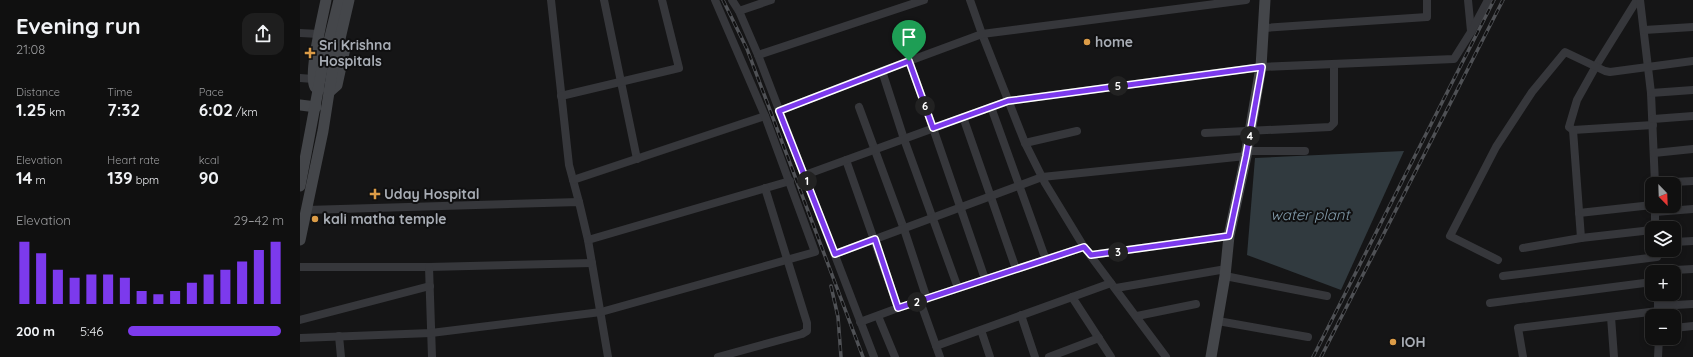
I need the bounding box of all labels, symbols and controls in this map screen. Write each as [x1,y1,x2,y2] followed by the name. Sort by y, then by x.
[16,12,141,40] text: Evening run
[242,13,284,55] button: share
[892,20,926,61] pin
[898,26,920,48] icon: arrive
[1095,33,1133,51] place label: home
[319,36,391,70] place label: Sri Krishna Hospitals
[1082,37,1092,47] marker: home
[16,41,45,57] text: 21:08
[304,47,316,59] marker: Sri Krishna Hospitals
[1108,76,1128,96] pin: 5
[1115,79,1121,93] text: 5
[16,85,60,99] text: Distance
[107,85,133,99] text: Time
[199,85,224,99] text: Pace
[915,96,935,116] pin: 6
[16,99,46,120] text: 1.25
[107,99,140,120] text: 7:32
[199,99,233,120] text: 6:02
[922,99,928,113] text: 6
[46,105,65,119] text: km
[233,105,257,119] text: /km
[1240,126,1260,146] pin: 4
[1247,129,1253,143] text: 4
[16,153,62,167] text: Elevation
[107,153,160,167] text: Heart rate
[199,153,219,167] text: kcal
[16,167,33,188] text: 14
[107,167,133,188] text: 139
[199,167,219,188] text: 90
[797,171,817,191] pin: 1
[33,173,46,187] text: m
[133,173,159,187] text: bpm
[805,174,809,188] text: 1
[1645,177,1681,213] north arrow
[1645,177,1681,345] map controls
[384,185,480,203] place label: Uday Hospital
[369,188,381,200] marker: Uday Hospital
[1270,205,1351,224] water label: water plant
[323,210,447,228] place label: kali matha temple
[16,212,71,228] text: Elevation
[233,212,284,228] text: 29–42 m
[310,214,320,224] marker: kali matha temple
[1645,221,1681,257] button: layers
[1108,242,1128,262] pin: 3
[1115,245,1121,259] text: 3
[1645,265,1681,301] button: +
[907,292,927,312] pin: 2
[914,295,920,309] text: 2
[1645,309,1681,345] button: −
[16,323,55,339] text: 200 m
[80,323,103,339] text: 5:46
[1401,333,1426,351] place label: IOH
[1388,337,1398,347] marker: IOH

